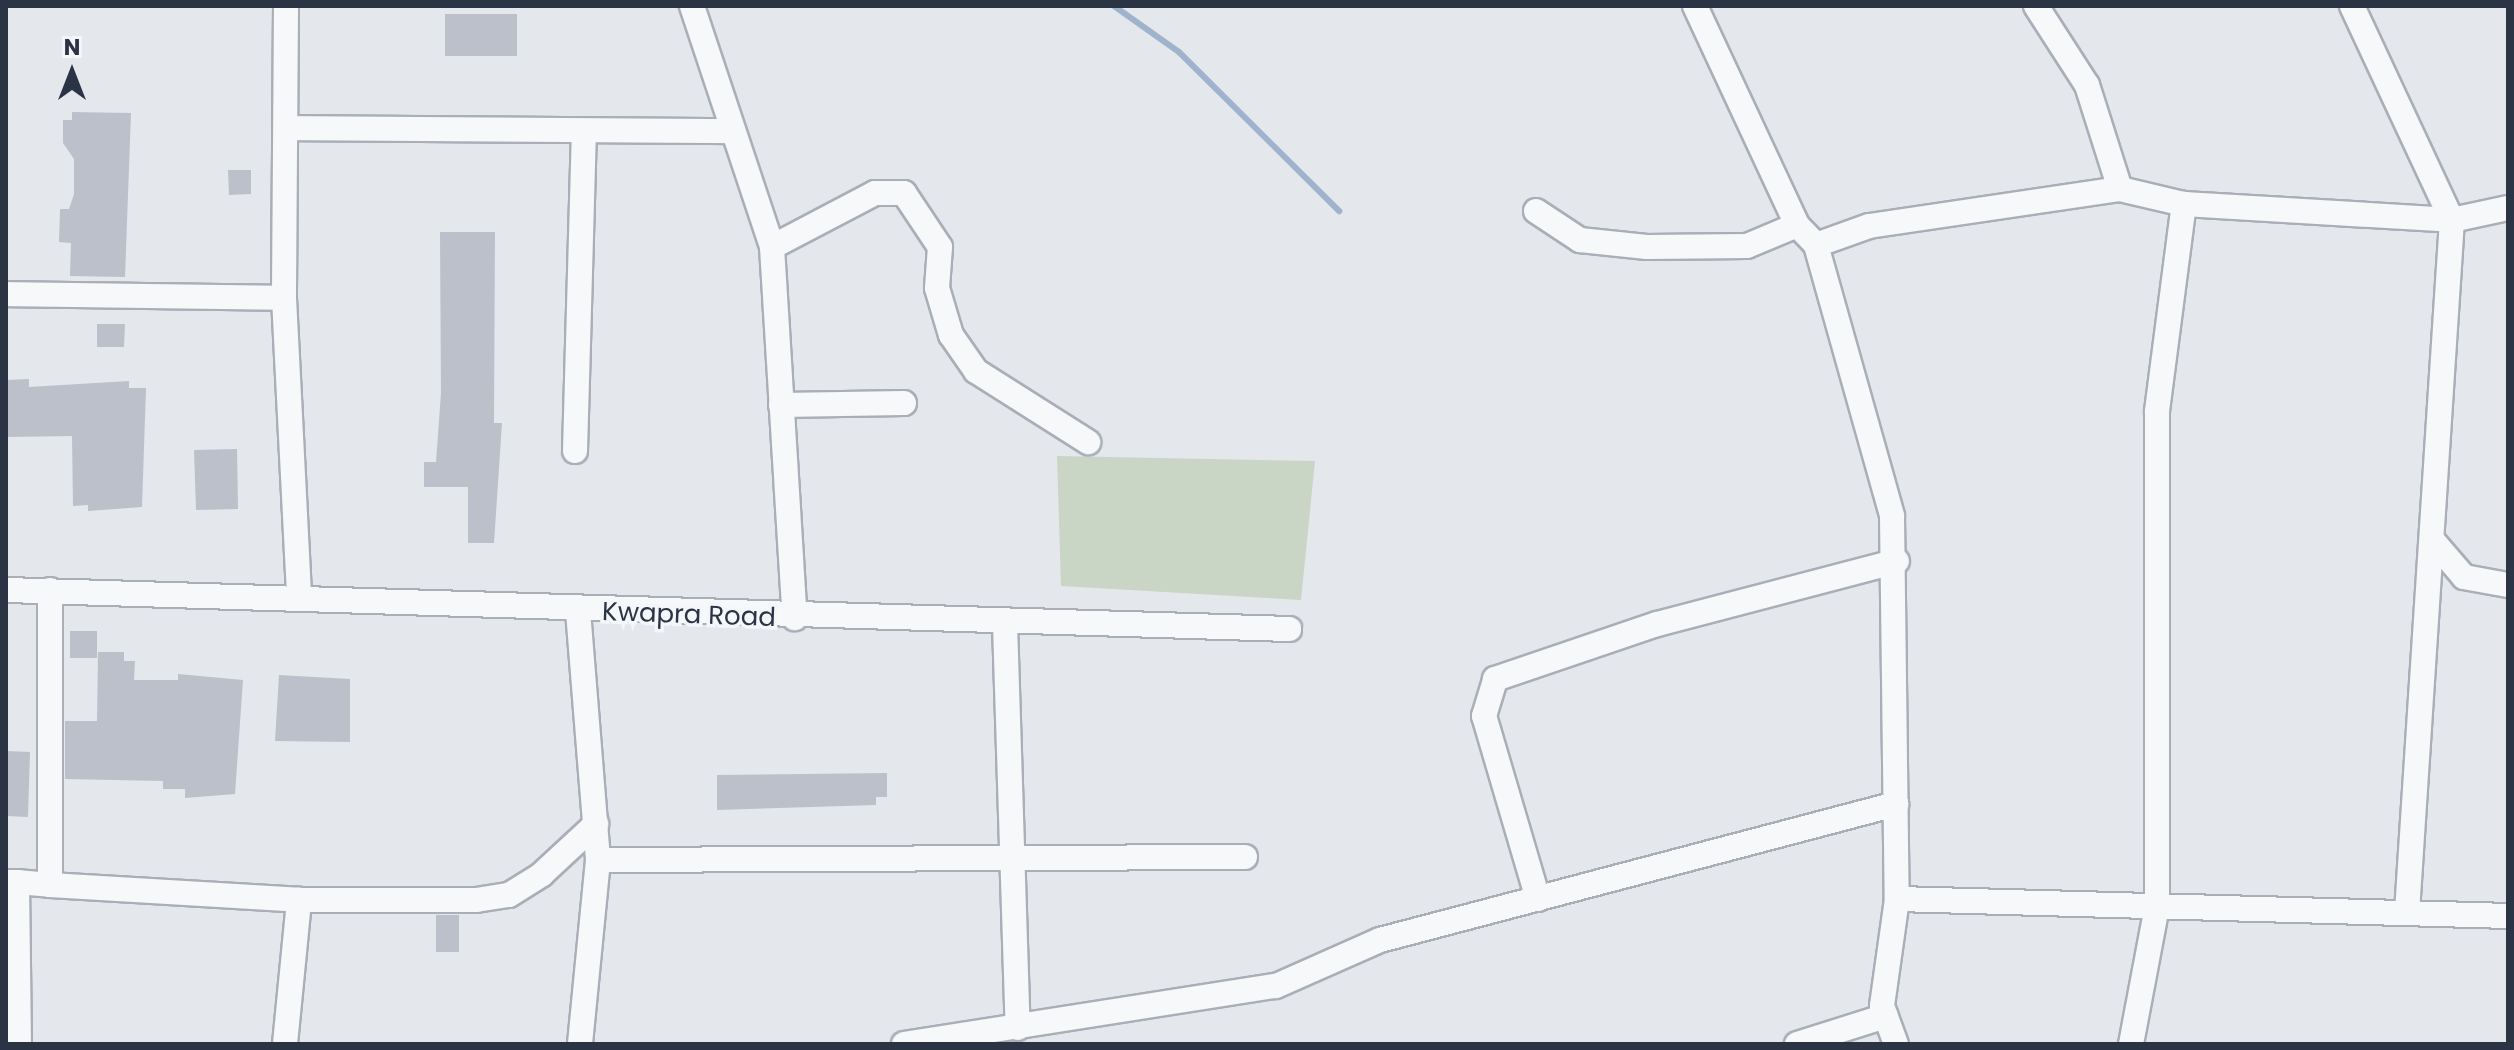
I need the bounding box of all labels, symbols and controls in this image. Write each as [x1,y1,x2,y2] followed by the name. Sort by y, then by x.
[32,32,112,112] north arrow
[64,32,80,63] text: N
[602,596,776,634] street label: Kwapra Road

